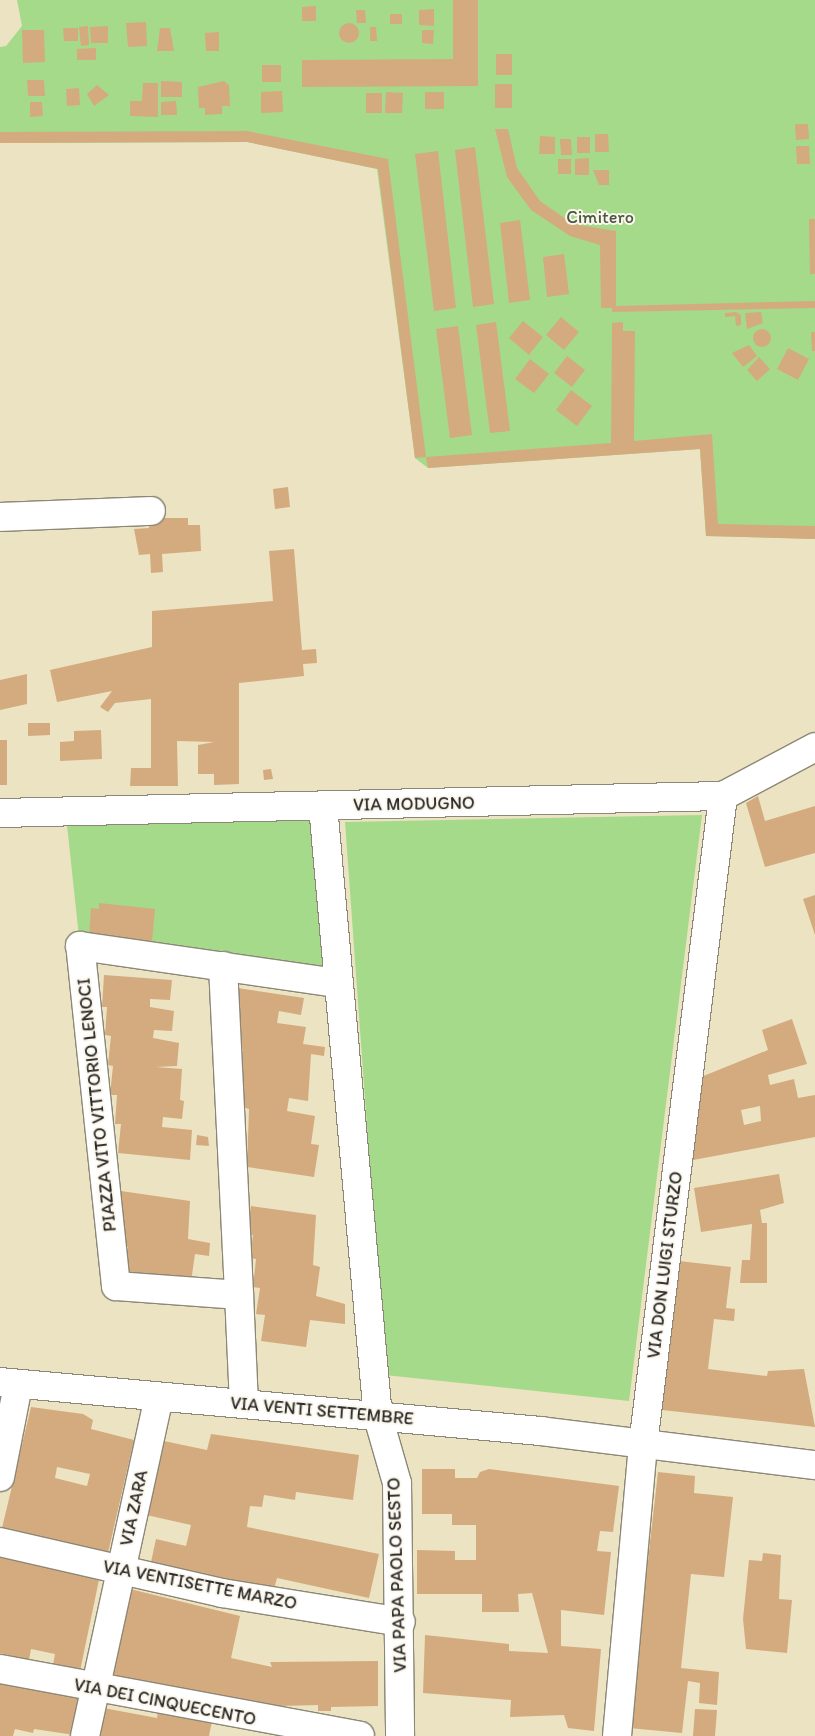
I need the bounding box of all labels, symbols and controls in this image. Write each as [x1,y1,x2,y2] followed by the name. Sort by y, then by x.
[566,206,634,228] park label: Cimitero
[353,792,475,816] street label: VIA MODUGNO
[73,976,121,1234] street label: PIAZZA VITO VITTORIO LENOCI
[643,1170,687,1360] street label: VIA DON LUIGI STURZO
[231,1392,413,1430] street label: VIA VENTI SETTEMBRE
[115,1468,153,1548] street label: VIA ZARA
[383,1478,411,1672] street label: VIA PAPA PAOLO SESTO
[102,1556,298,1614] street label: VIA VENTISETTE MARZO
[72,1674,258,1730] street label: VIA DEI CINQUECENTO

